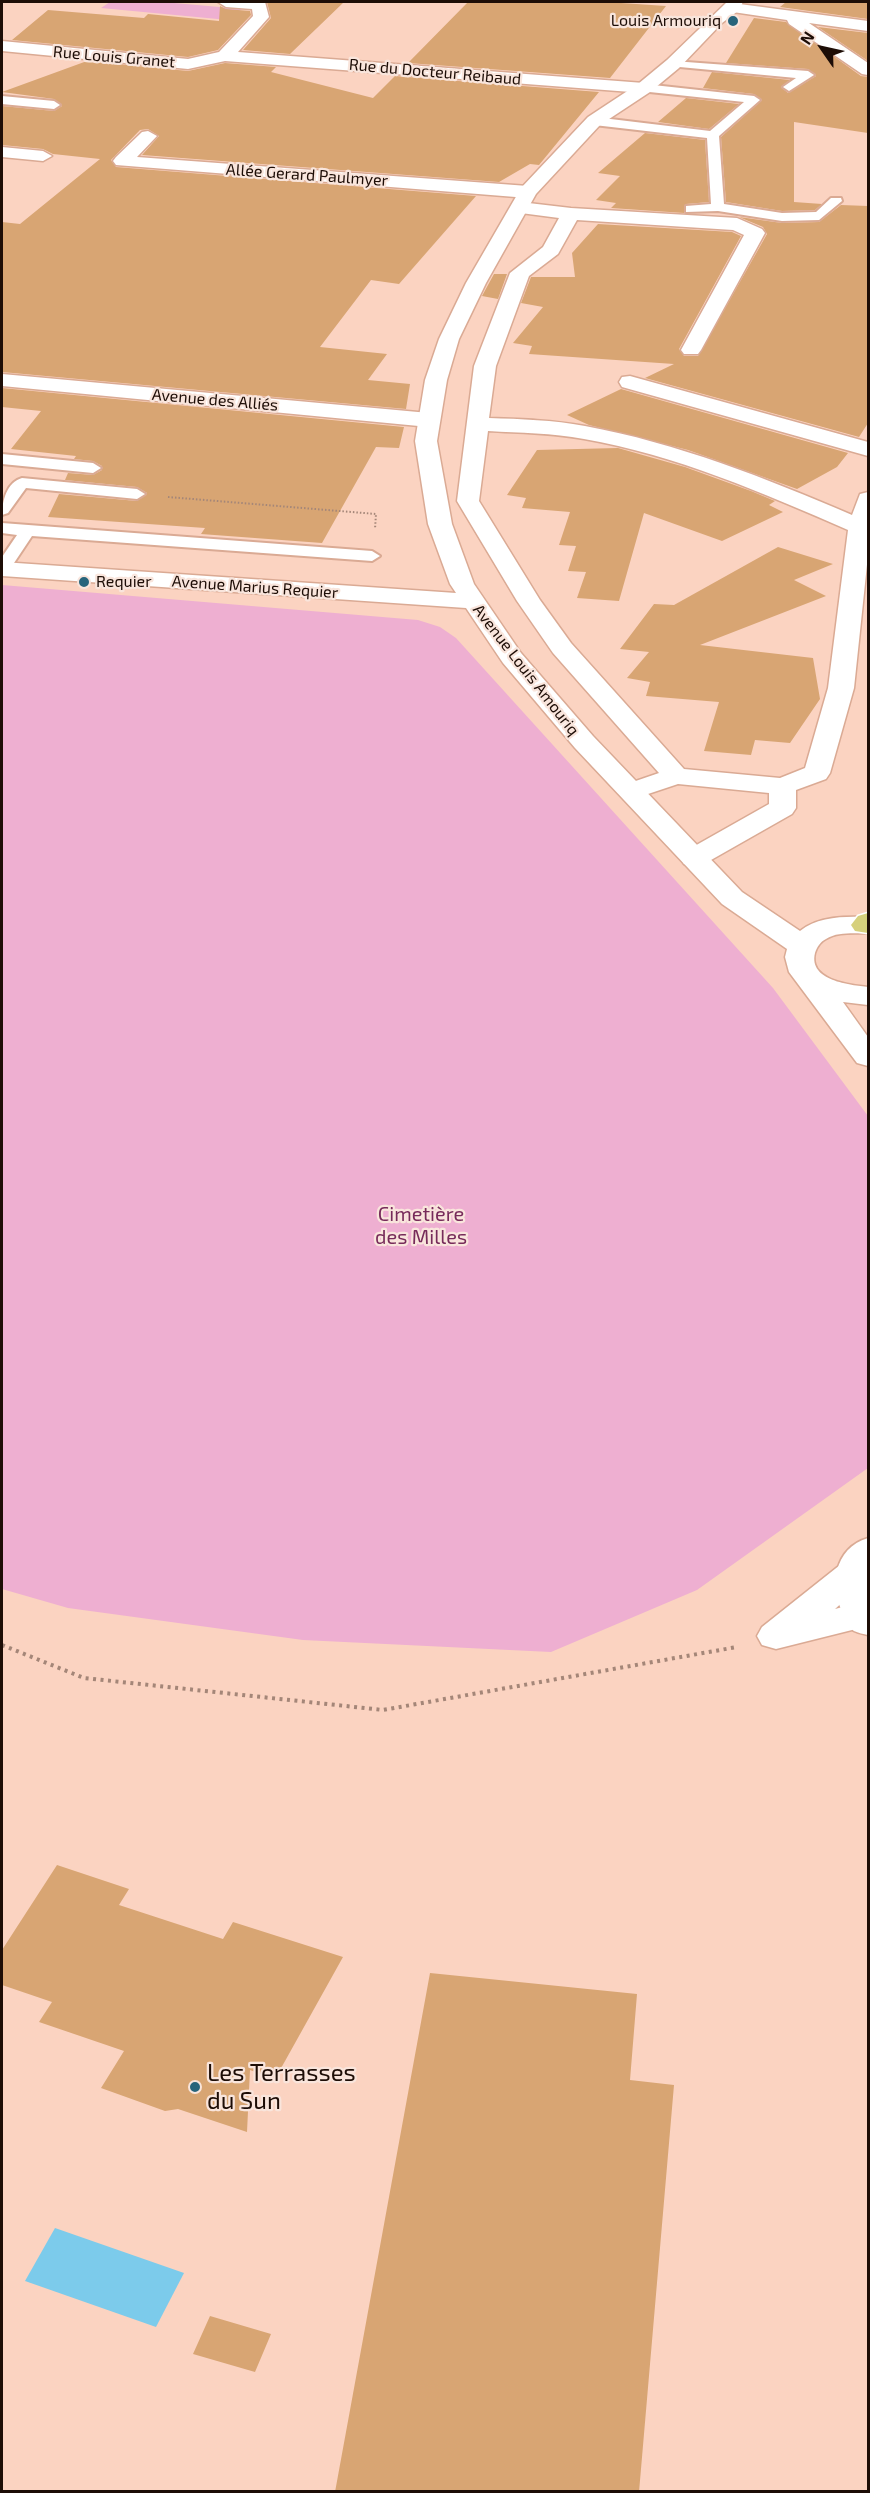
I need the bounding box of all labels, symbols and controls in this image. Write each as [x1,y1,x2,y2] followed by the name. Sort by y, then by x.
[611,11,721,31] place label: Louis Armouriq
[726,14,740,28] marker: Louis Armouriq
[792,18,852,78] north arrow
[796,28,818,48] text: N
[52,42,176,72] street label: Rue Louis Granet
[348,55,522,89] street label: Rue du Docteur Reibaud
[225,160,389,190] street label: Allée Gerard Paulmyer
[151,385,279,415] street label: Avenue des Alliés
[96,572,152,592] place label: Requier
[171,572,339,602] street label: Avenue Marius Requier
[77,575,91,589] marker: Requier
[469,601,583,739] street label: Avenue Louis Amouriq
[375,1202,467,1249] park label: Cimetière des Milles
[207,2059,356,2115] place label: Les Terrasses du Sun
[188,2080,202,2094] marker: Les Terrasses du Sun

